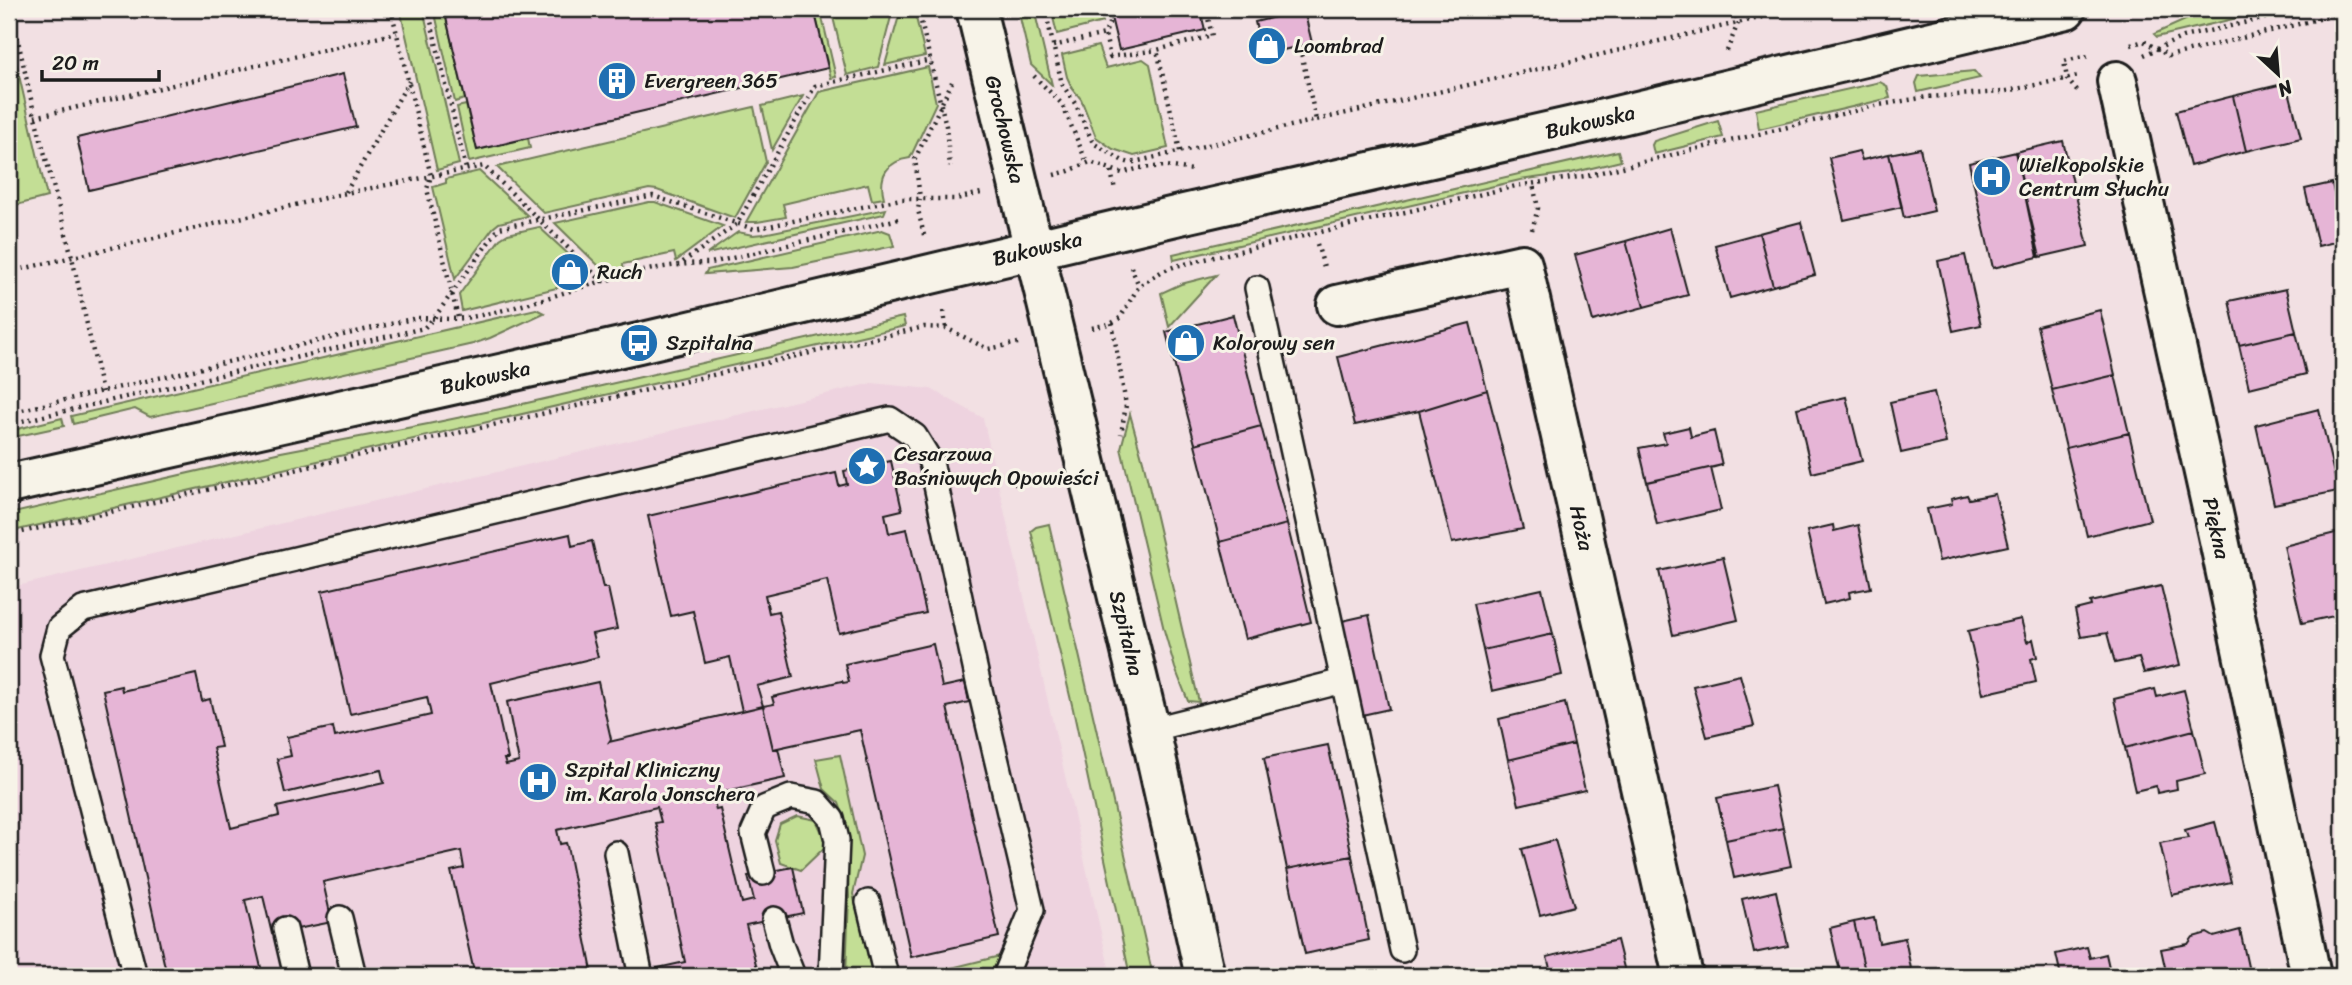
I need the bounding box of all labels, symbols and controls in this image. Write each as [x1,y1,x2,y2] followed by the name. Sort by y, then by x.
[1246,25,1288,67] shop icon: Loombrad
[1294,27,1385,65] place label: Loombrad
[42,38,159,82] scale bar
[2244,38,2314,108] north arrow
[52,44,99,82] text: 20 m
[596,60,638,102] building icon: Evergreen 365
[644,62,778,100] place label: Evergreen 365
[974,71,1037,188] street label: Grochowska
[2271,71,2299,107] text: N
[1541,93,1639,151] street label: Bukowska
[2019,146,2170,208] place label: Wielkopolskie Centrum Słuchu
[1971,156,2013,198] hospital icon: Wielkopolskie Centrum Słuchu
[989,220,1087,278] street label: Bukowska
[549,251,591,293] shop icon: Ruch
[597,253,643,291] place label: Ruch
[618,322,660,364] bus stop icon: Szpitalna
[1165,322,1207,364] shop icon: Kolorowy sen
[666,324,753,362] place label: Szpitalna
[1213,324,1335,362] place label: Kolorowy sen
[437,349,534,406] street label: Bukowska
[894,435,1100,497] place label: Cesarzowa Baśniowych Opowieści
[846,445,888,487] place icon: Cesarzowa Baśniowych Opowieści
[2191,494,2242,563] street label: Piękna
[1558,501,1605,555] street label: Hoża
[1098,586,1155,680] street label: Szpitalna
[565,751,756,813] place label: Szpital Kliniczny im. Karola Jonschera
[517,761,559,803] hospital icon: Szpital Kliniczny im. Karola Jonschera

